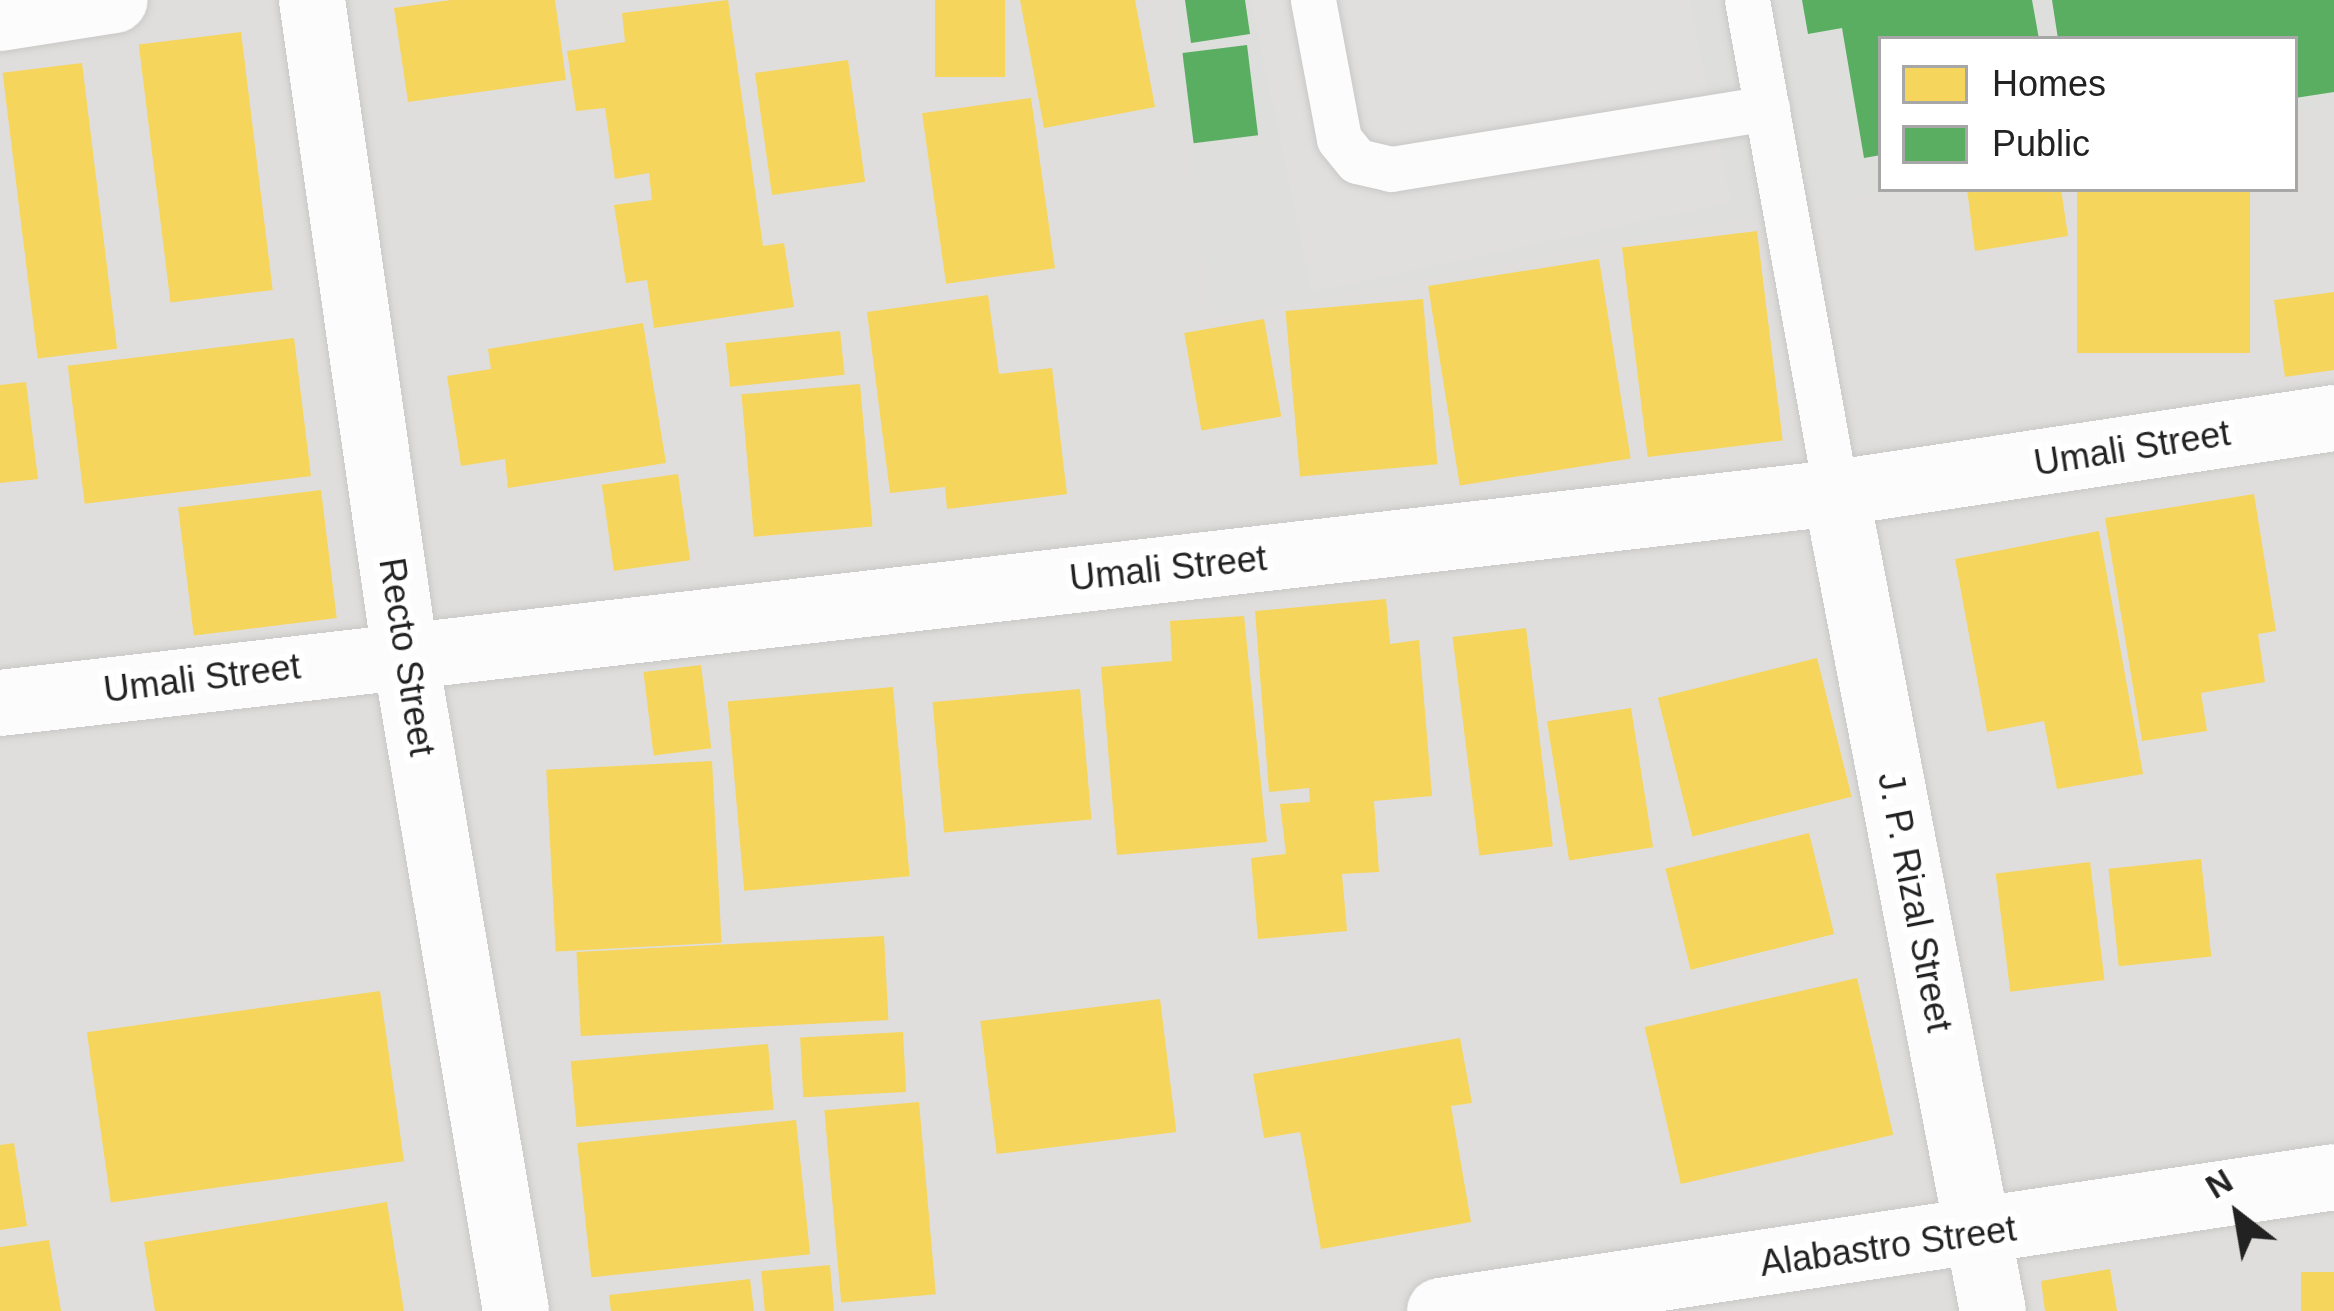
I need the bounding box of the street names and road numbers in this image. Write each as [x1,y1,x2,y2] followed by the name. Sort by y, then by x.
[2031,411,2233,485] street label: Umali Street
[1067,536,1269,600] street label: Umali Street
[370,555,444,759] street label: Recto Street
[101,644,303,712] street label: Umali Street
[1869,769,1961,1035] street label: J. P. Rizal Street
[1757,1207,2019,1285] street label: Alabastro Street

